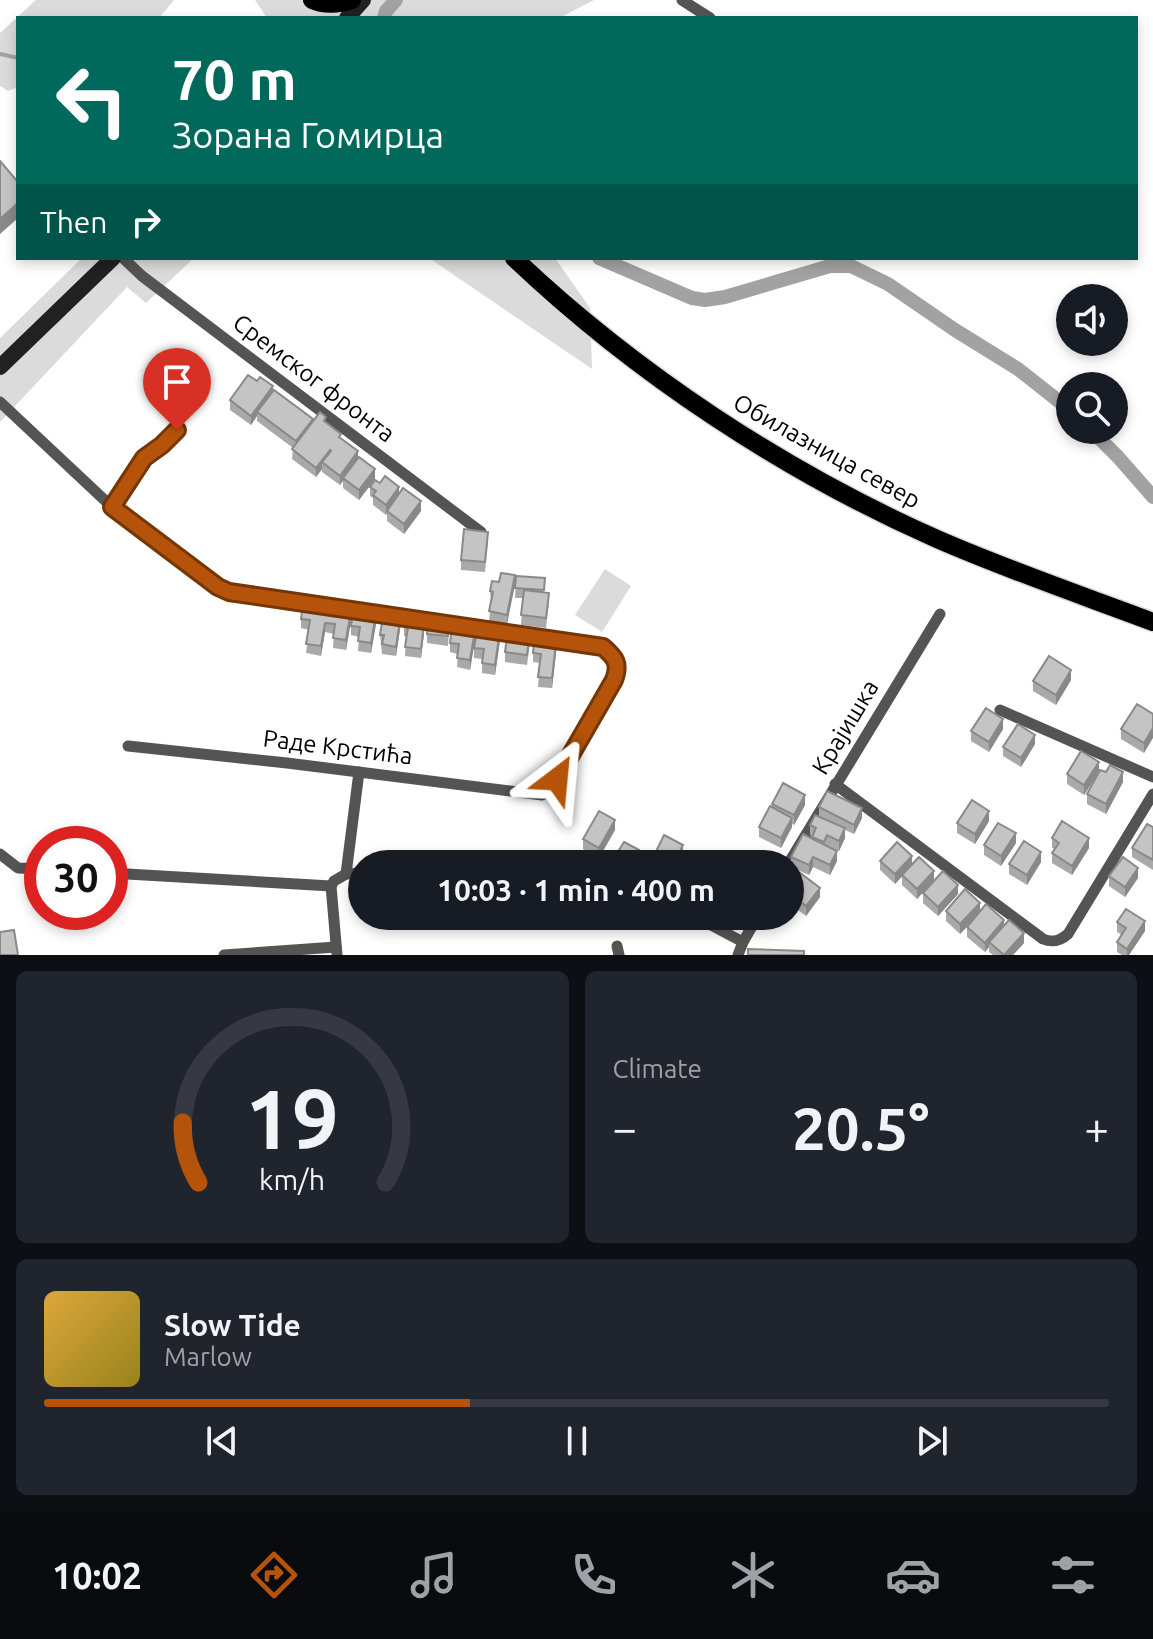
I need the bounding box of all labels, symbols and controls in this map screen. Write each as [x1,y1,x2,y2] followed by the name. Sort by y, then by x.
[40,48,144,152] icon: left
[172,48,297,111] text: 70 m
[172,114,444,155] text: Зорана Гомирца
[124,200,168,244] icon: right
[40,205,108,239] text: Then
[1056,284,1128,444] map controls
[1056,284,1128,356] button: sound
[228,309,400,447] street label: Сремског фронта
[143,348,211,430] pin
[155,360,199,404] icon: arrive
[1056,372,1128,444] button: search
[729,388,925,514] street label: Обилазница север
[806,675,884,779] street label: Крајишка
[262,724,414,770] street label: Раде Крстића
[515,737,599,821] position arrow
[24,826,128,930] speed limit sign: 30
[437,873,715,907] text: 10:03 · 1 min · 400 m
[613,1054,702,1083] text: Climate
[245,1071,339,1165] text: 19
[792,1094,929,1161] text: 20.5°
[613,1103,637,1152] text: −
[1084,1103,1109,1152] text: +
[259,1163,325,1195] text: km/h
[164,1308,301,1342] text: Slow Tide
[164,1342,252,1371] text: Marlow
[200,1419,244,1463] icon: previous
[555,1419,599,1463] icon: pause
[910,1419,954,1463] icon: next
[246,1547,302,1603] icon: directions
[406,1547,462,1603] icon: music
[566,1547,622,1603] icon: phone
[725,1547,781,1603] icon: climate
[885,1547,941,1603] icon: car
[1045,1547,1101,1603] icon: filters
[52,1555,142,1596] text: 10:02

